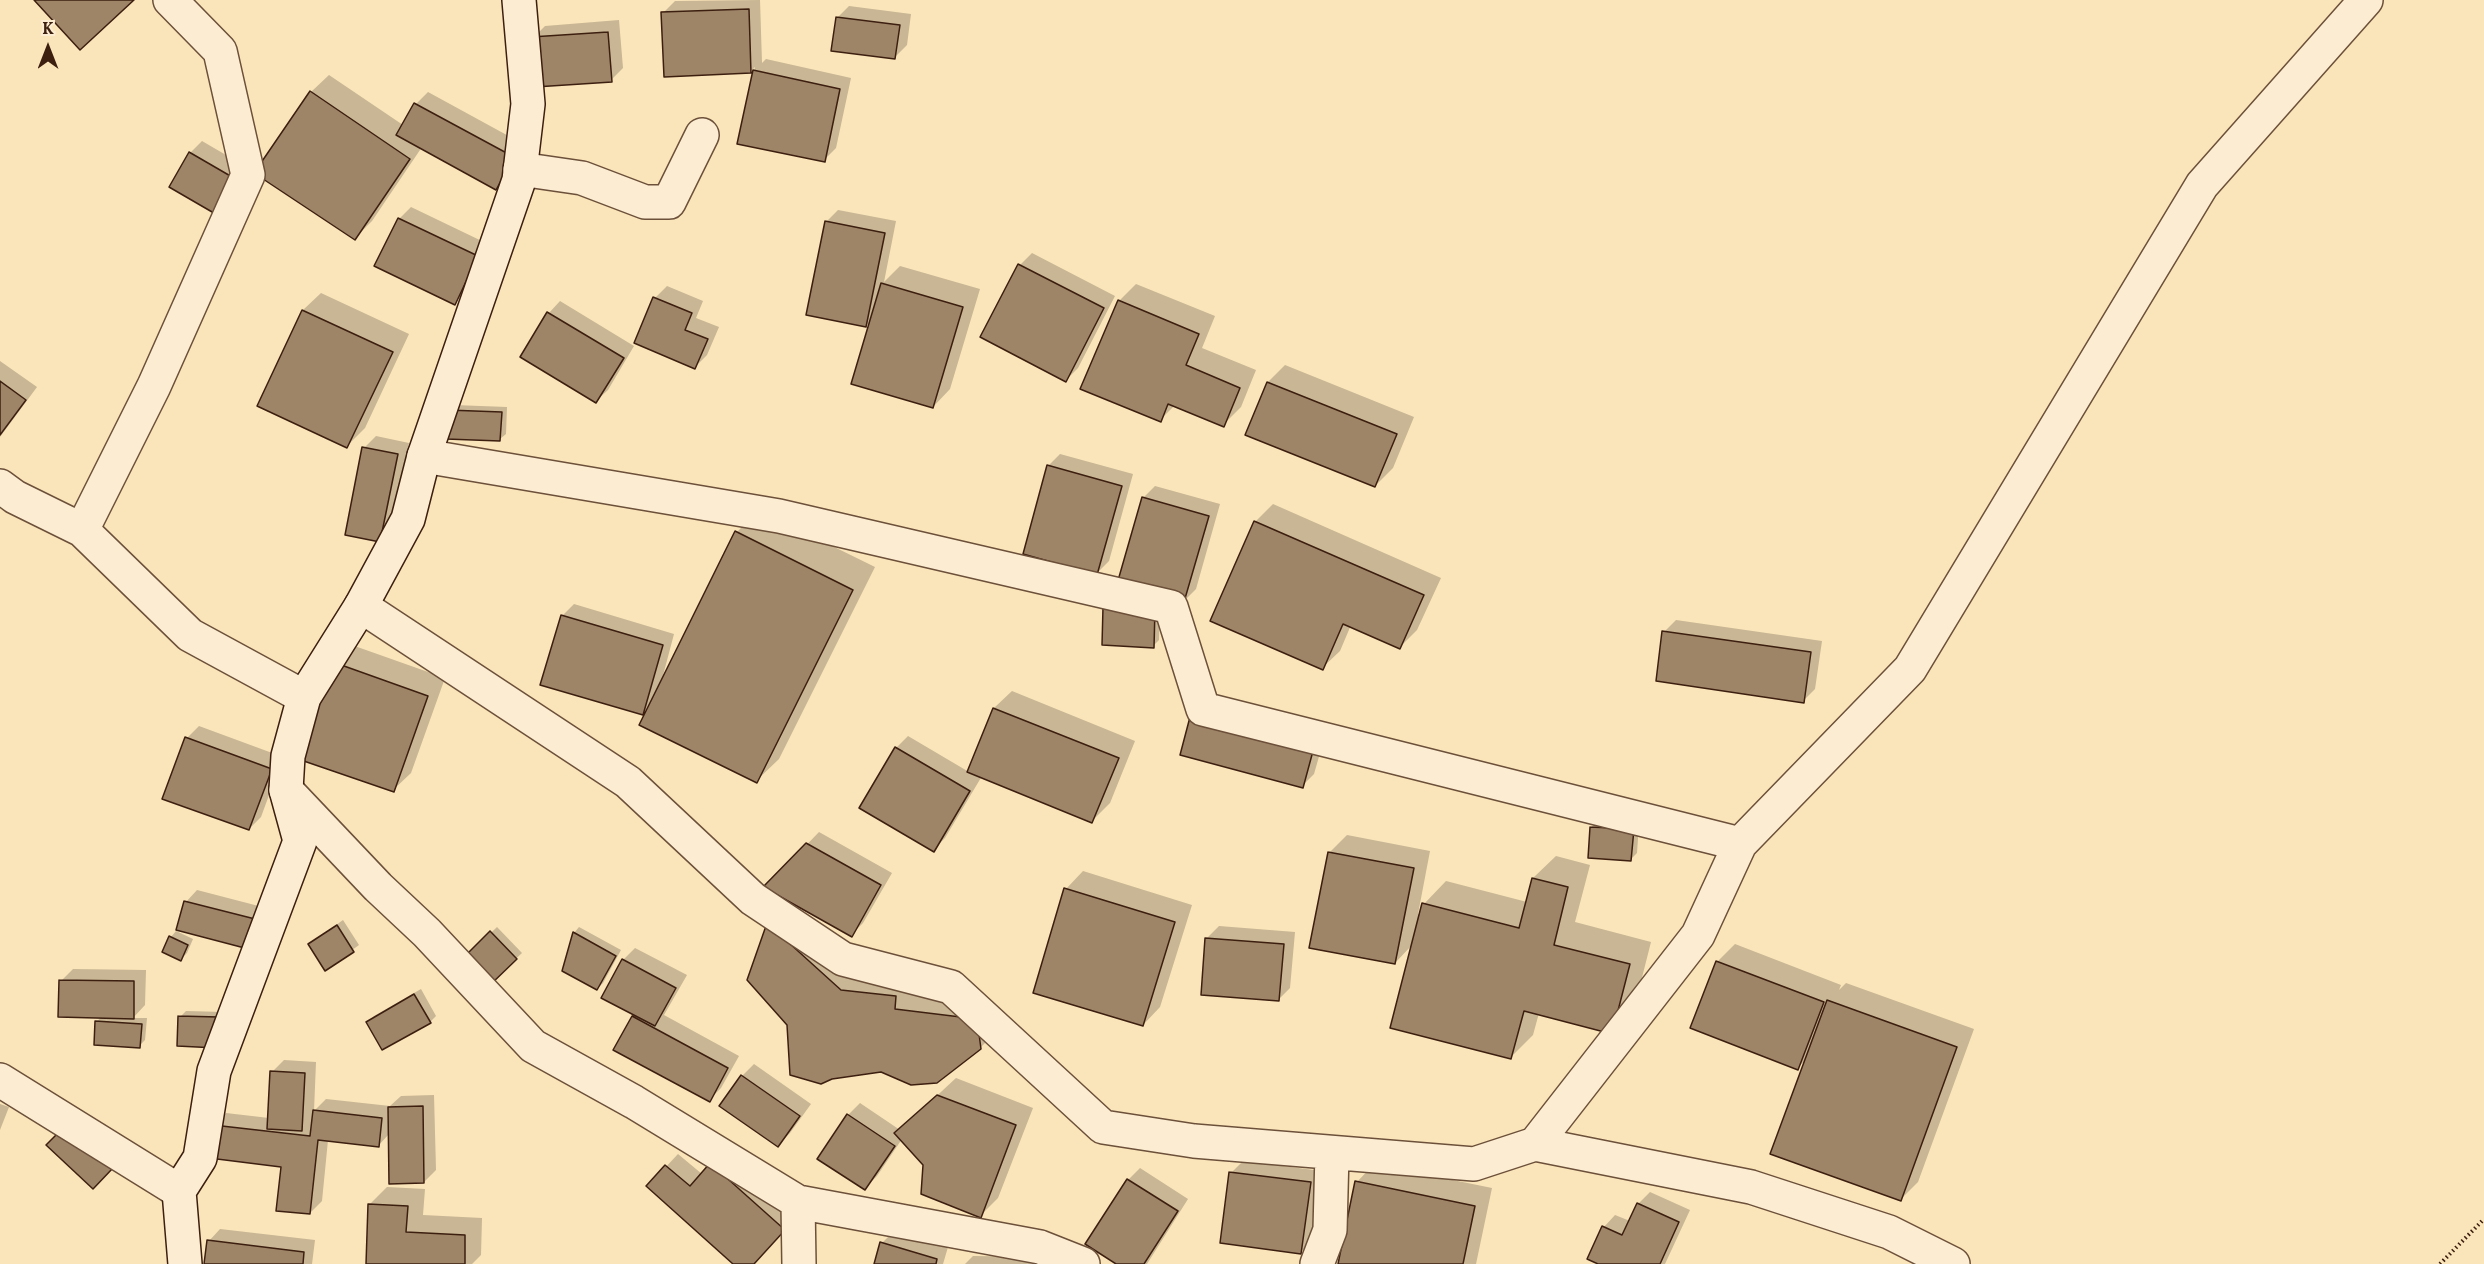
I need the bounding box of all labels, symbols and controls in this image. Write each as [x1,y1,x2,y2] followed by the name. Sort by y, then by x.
[18,18,78,78] north arrow
[42,19,54,41] text: K

